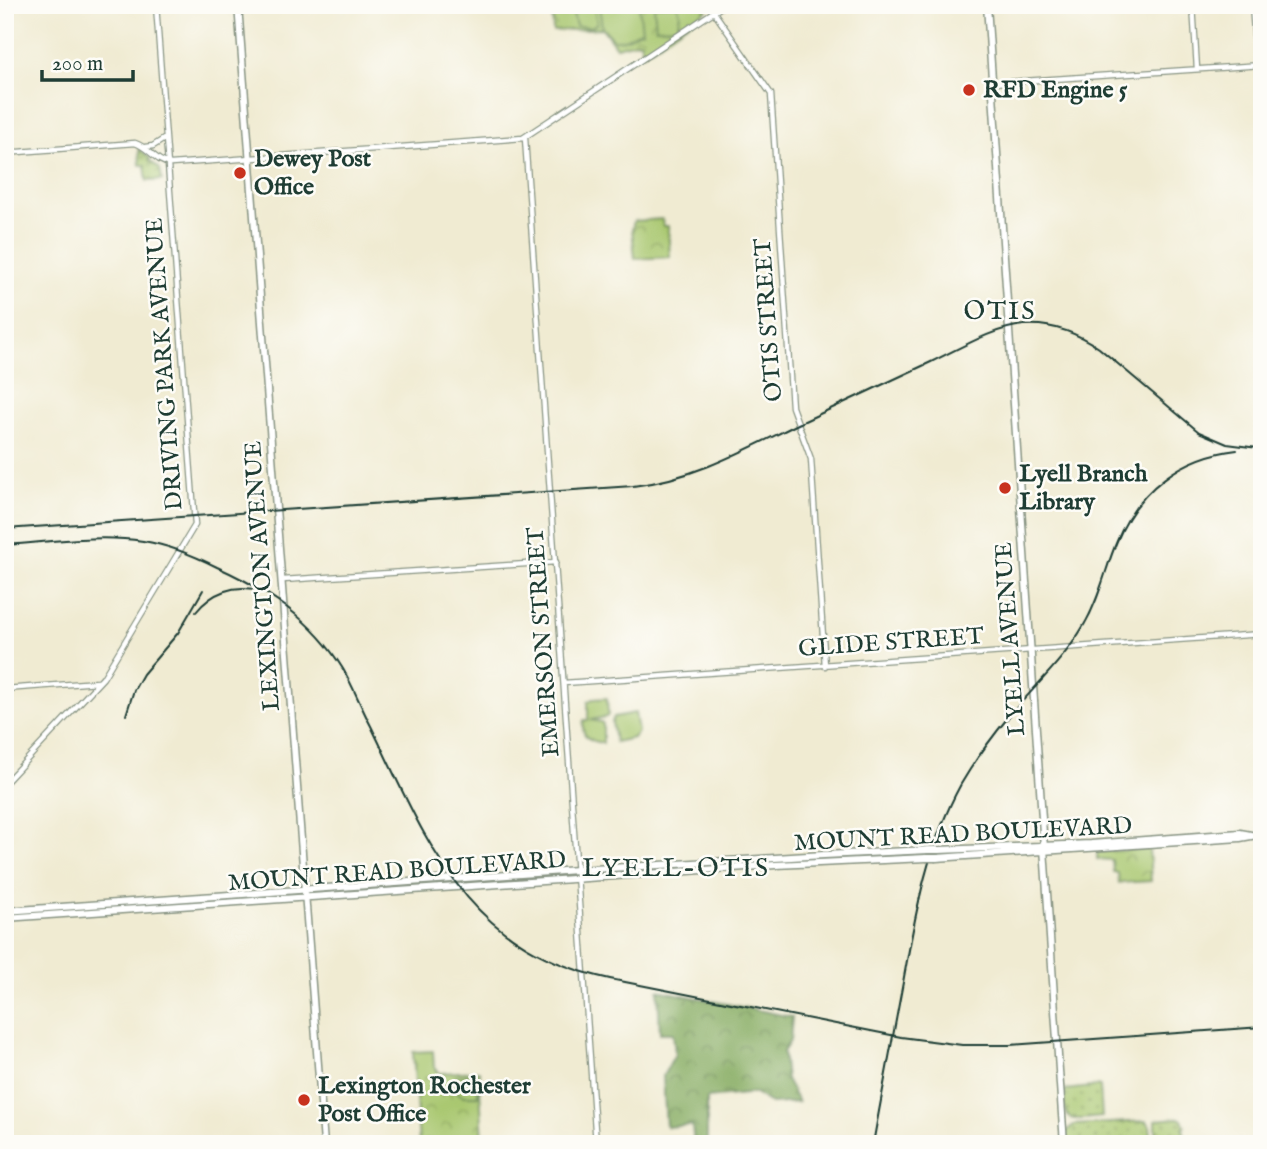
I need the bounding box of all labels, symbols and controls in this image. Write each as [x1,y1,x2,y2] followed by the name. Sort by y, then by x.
[42,38,133,82] scale bar
[52,51,103,78] text: 200 m
[983,75,1128,106] place label: RFD Engine 5
[961,82,977,98] marker: RFD Engine 5
[254,144,372,203] place label: Dewey Post Office
[232,165,248,181] marker: Dewey Post Office
[139,216,191,512] street label: DRIVING PARK AVENUE
[748,237,790,403] street label: OTIS STREET
[964,295,1037,328] district label: OTIS
[238,440,288,712] street label: LEXINGTON AVENUE
[1019,459,1148,518] place label: Lyell Branch Library
[997,480,1013,496] marker: Lyell Branch Library
[520,525,568,758] street label: EMERSON STREET
[989,541,1033,737] street label: LYELL AVENUE
[797,621,985,665] street label: GLIDE STREET
[793,811,1133,859] street label: MOUNT READ BOULEVARD
[227,845,567,899] street label: MOUNT READ BOULEVARD
[582,852,770,885] district label: LYELL-OTIS
[318,1071,531,1130] place label: Lexington Rochester Post Office
[296,1092,312,1108] marker: Lexington Rochester Post Office

